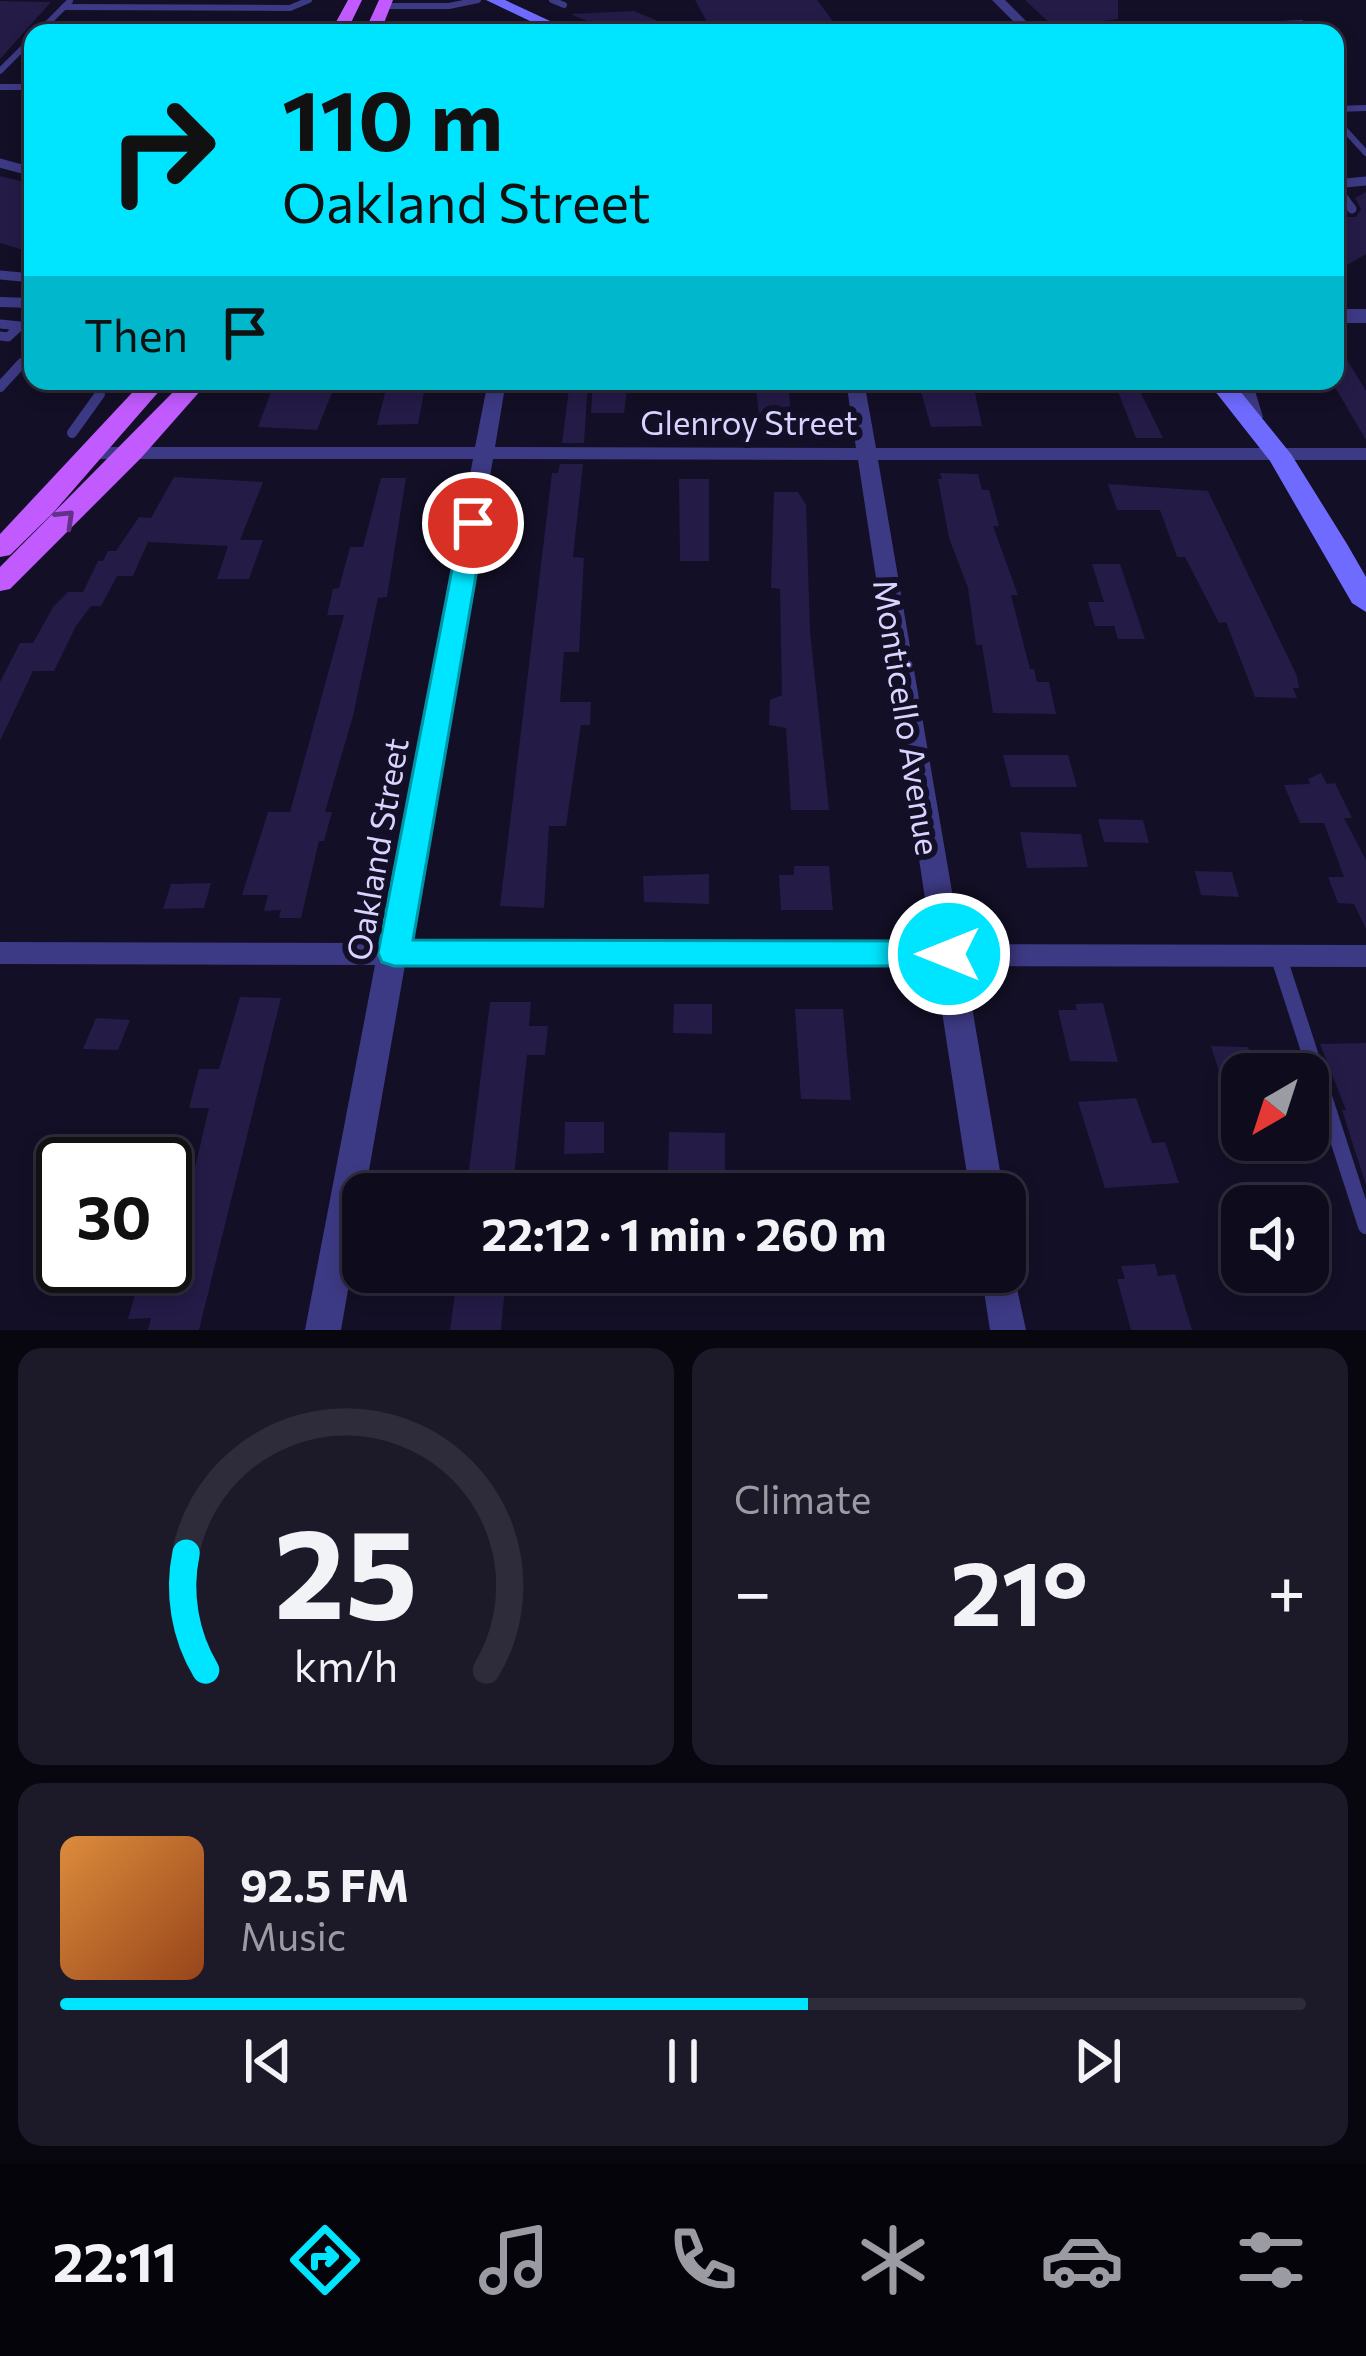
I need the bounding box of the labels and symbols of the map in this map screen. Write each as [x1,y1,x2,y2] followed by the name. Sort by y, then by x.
[640,401,858,442] street label: Glenroy Street
[422,472,524,574] pin
[52,511,74,533] one-way arrow
[866,576,950,858] street label: Monticello Avenue
[336,734,416,964] street label: Oakland Street
[886,891,1012,1017] position arrow
[1221,1053,1329,1161] north arrow
[36,1137,192,1293] speed limit sign: 30

